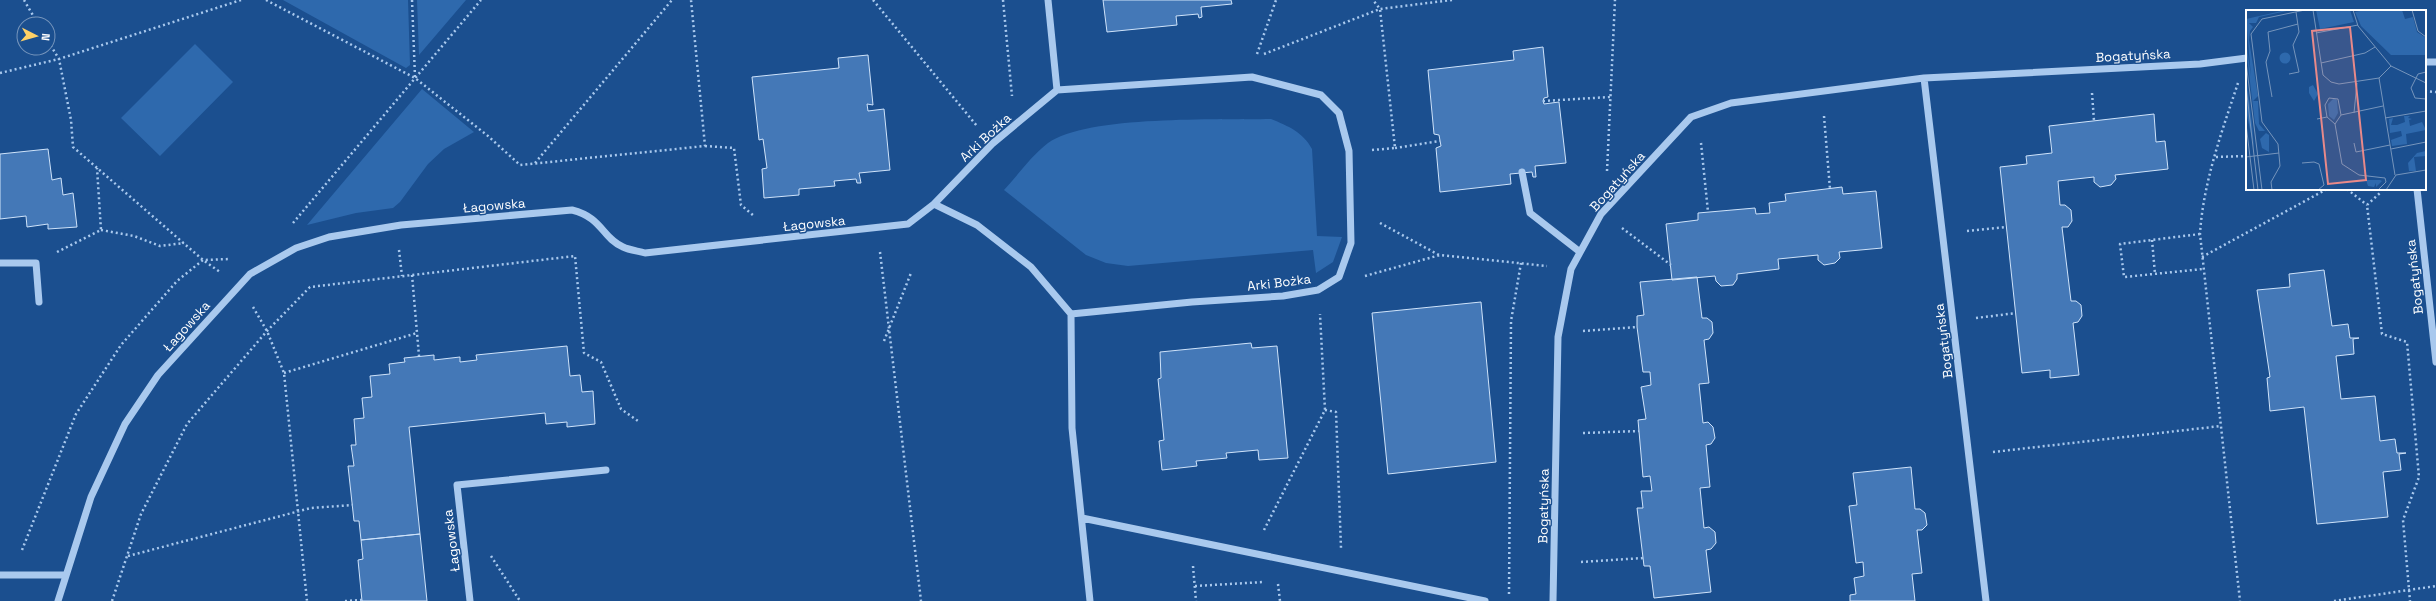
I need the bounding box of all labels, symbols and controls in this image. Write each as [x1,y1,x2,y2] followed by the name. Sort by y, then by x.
[2246,10,2426,190] inset map
[16,16,56,56] north arrow
[39,33,53,41] text: N
[2095,45,2171,66] street label: Bogatyńska
[956,109,1015,165] street label: Arki Bożka
[1586,147,1649,215] street label: Bogatyńska
[462,194,527,217] street label: Łagowska
[782,212,847,235] street label: Łagowska
[2402,238,2427,315] street label: Bogatyńska
[1246,270,1312,295] street label: Arki Bożka
[159,297,214,355] street label: Łagowska
[1930,302,1957,379] street label: Bogatyńska
[1534,468,1553,544] street label: Bogatyńska
[439,508,464,573] street label: Łagowska

